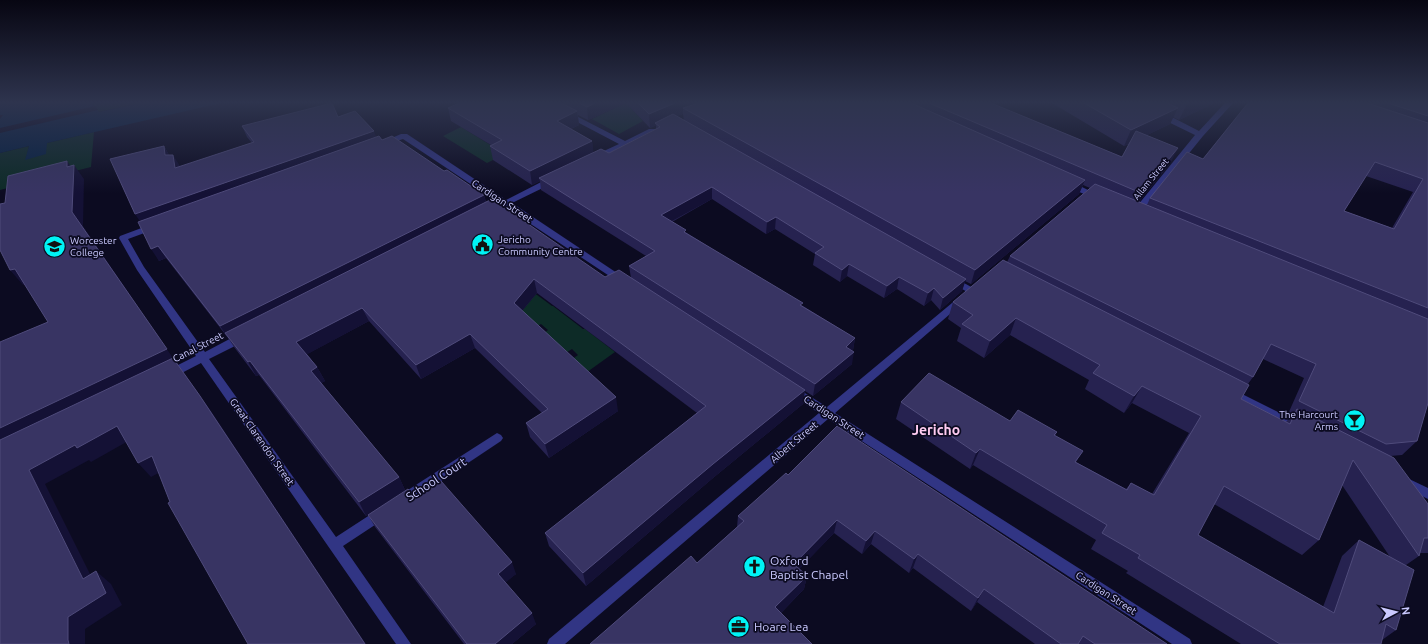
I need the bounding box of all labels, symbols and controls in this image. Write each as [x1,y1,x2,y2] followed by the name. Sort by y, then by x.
[1131,156,1171,202] street label: Allam Street
[470,177,534,225] street label: Cardigan Street
[470,232,496,258] public building icon: Jericho Community Centre
[42,233,68,259] school or university icon: Worcester College
[498,234,583,257] place label: Jericho Community Centre
[70,235,117,258] place label: Worcester College
[171,330,225,364] street label: Canal Street
[802,393,866,441] street label: Cardigan Street
[228,396,296,488] street label: Great Clarendon Street
[1341,407,1367,433] bar icon: The Harcourt Arms
[1279,409,1338,432] place label: The Harcourt Arms
[768,419,820,465] street label: Albert Street
[912,422,960,438] district label: Jericho
[403,455,469,503] street label: School Court
[741,554,767,580] church icon: Oxford Baptist Chapel
[770,554,848,581] place label: Oxford Baptist Chapel
[1074,569,1138,617] street label: Cardigan Street
[1376,592,1416,632] north arrow
[1399,606,1412,616] text: N
[726,613,752,639] office icon: Hoare Lea
[754,620,808,633] place label: Hoare Lea

